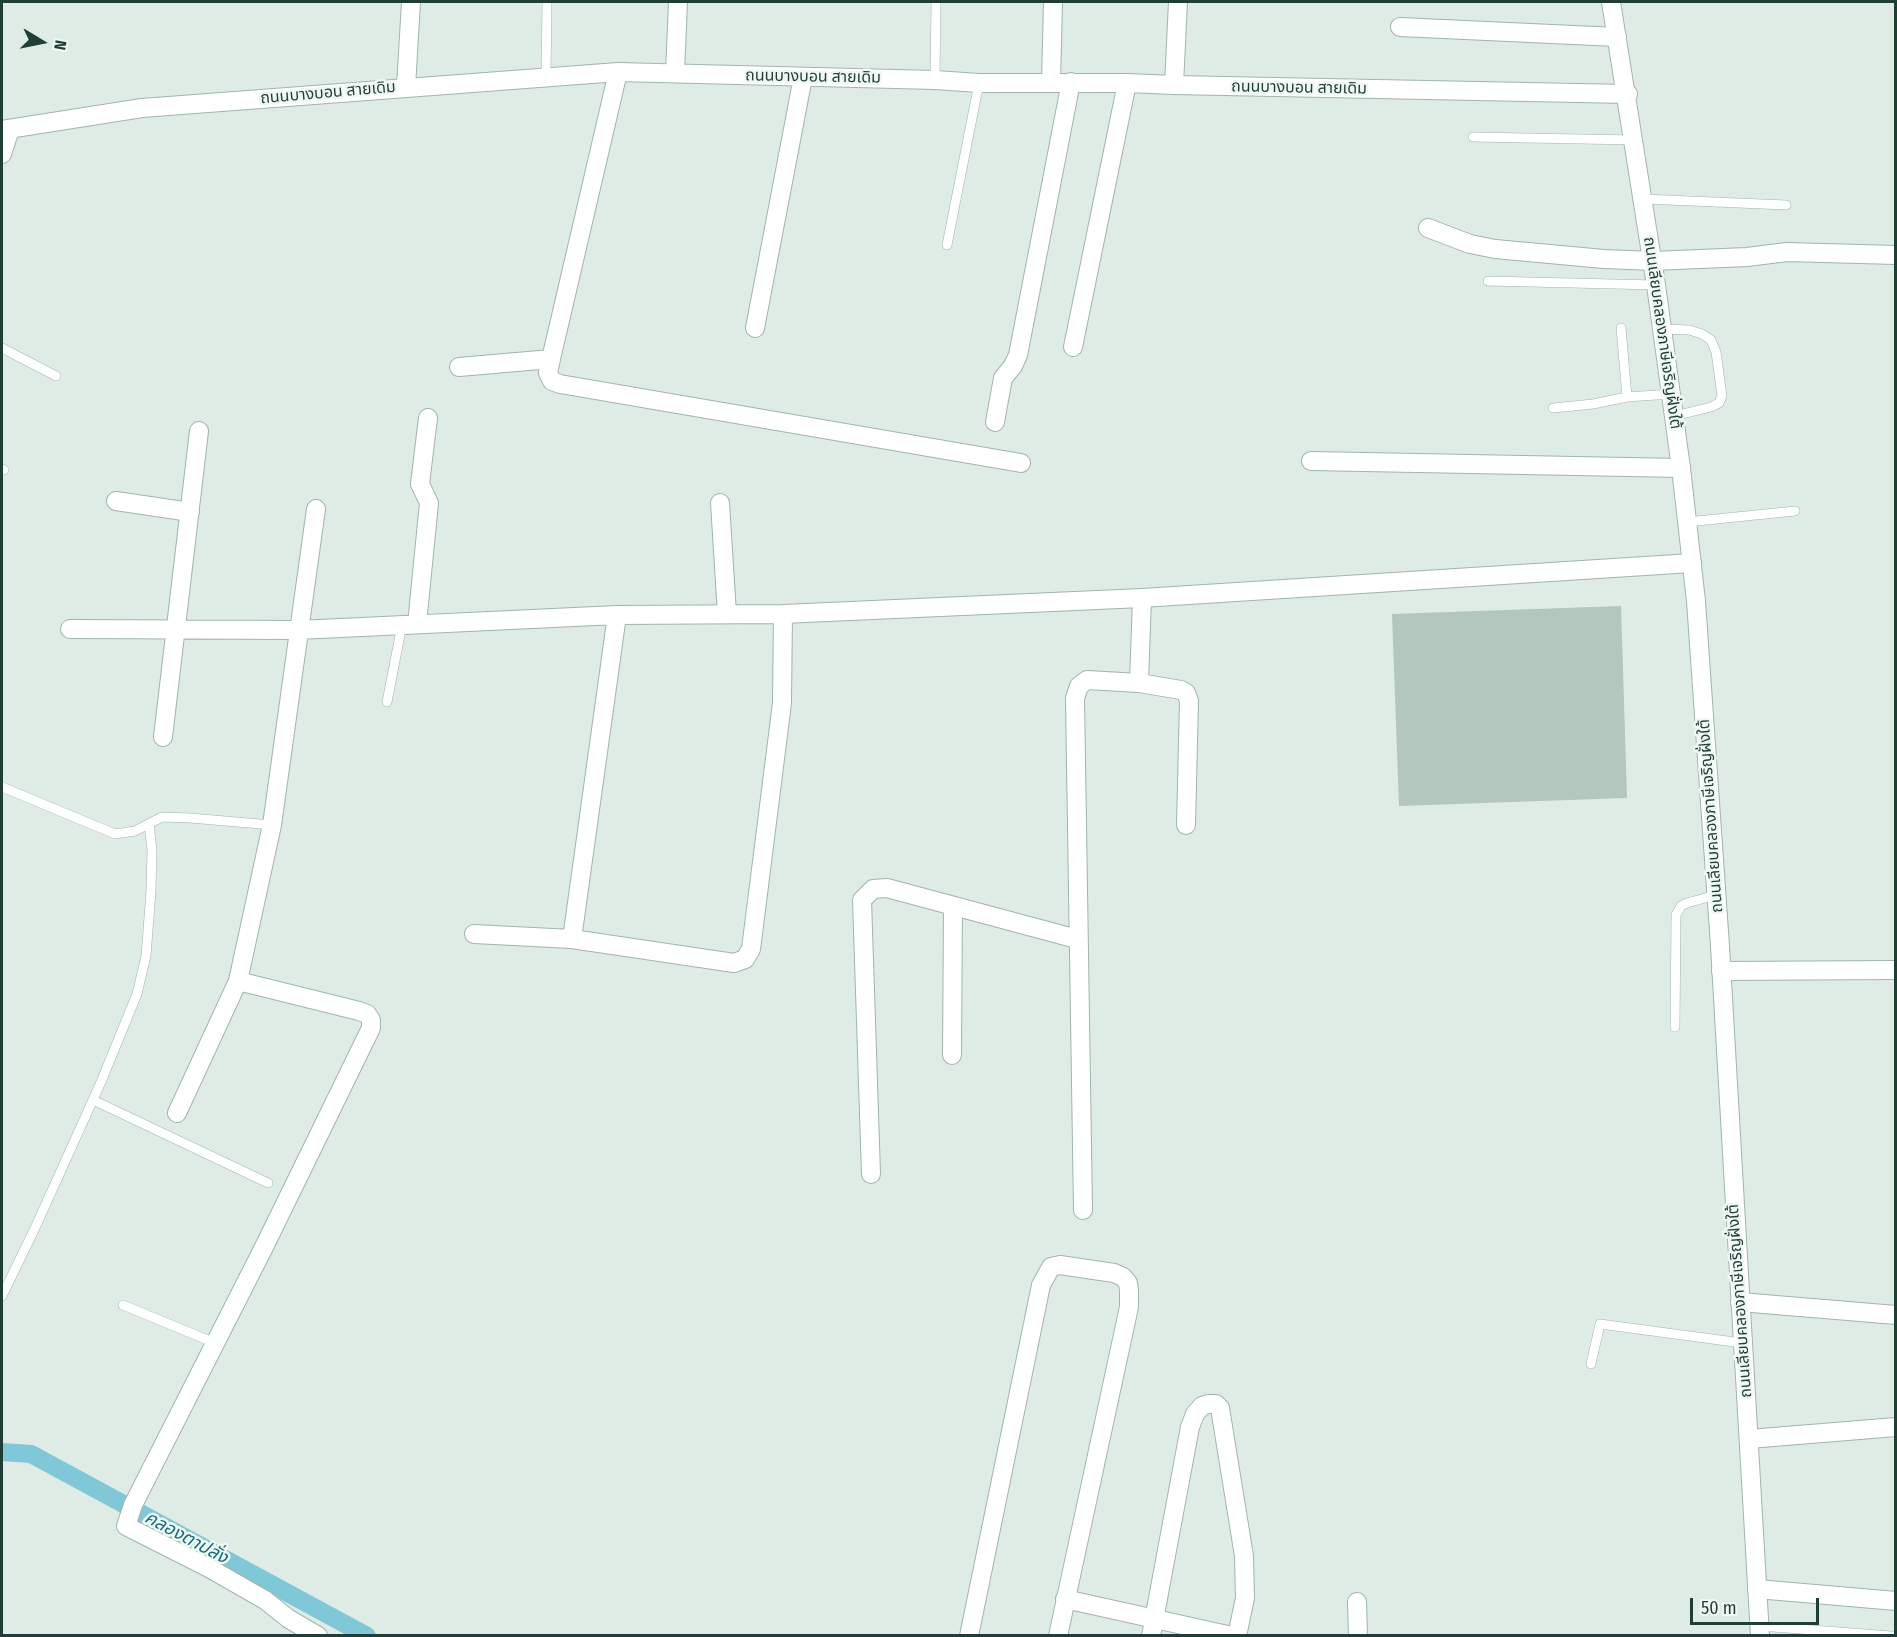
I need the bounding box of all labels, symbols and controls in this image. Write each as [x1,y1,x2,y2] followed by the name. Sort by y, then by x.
[12,12,72,72] north arrow
[50,39,70,52] text: N
[745,66,881,88] street label: ถนนบางบอน สายเดิม
[1231,77,1367,99] street label: ถนนบางบอน สายเดิม
[260,78,396,108] street label: ถนนบางบอน สายเดิม
[1639,236,1685,430] street label: ถนนเลียบคลองภาษีเจริญฝั่งใต้
[1695,719,1727,913] street label: ถนนเลียบคลองภาษีเจริญฝั่งใต้
[1724,1204,1756,1398] street label: ถนนเลียบคลองภาษีเจริญฝั่งใต้
[141,1507,231,1569] water label: คลองตาปลั่ง
[1693,1586,1822,1624] scale bar
[1701,1597,1737,1619] text: 50 m

